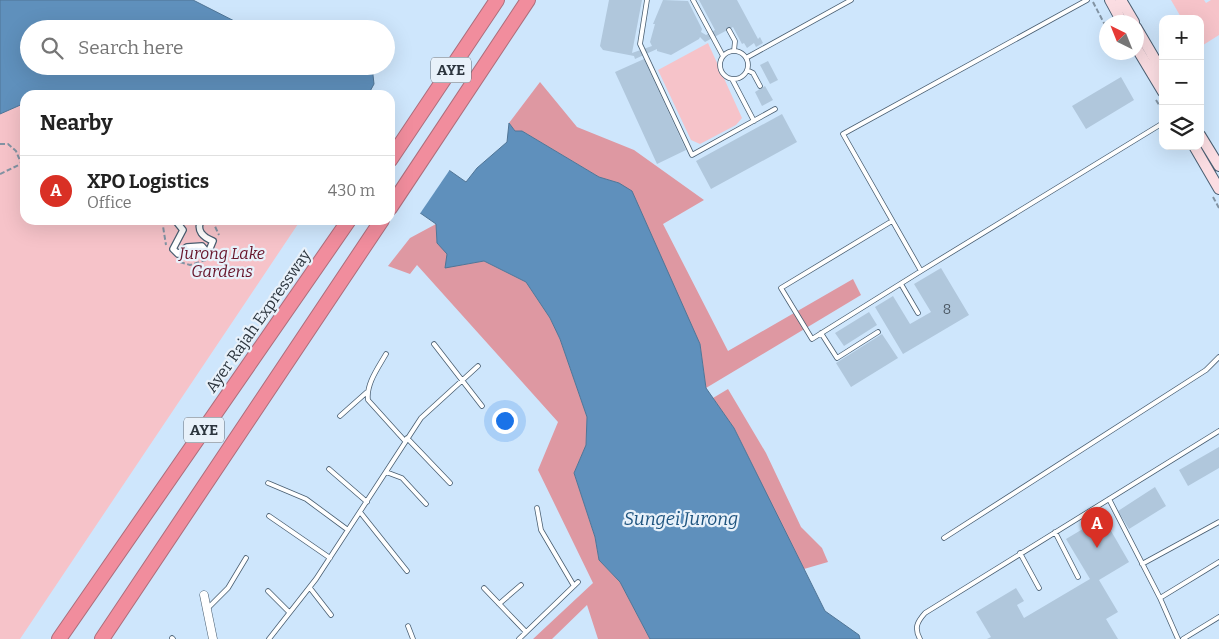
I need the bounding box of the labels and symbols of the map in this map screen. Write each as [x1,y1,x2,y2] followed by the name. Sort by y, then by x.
[1099,15,1144,60] north arrow
[431,58,471,82] road number: AYE
[177,244,265,281] park label: Jurong Lake Gardens
[201,245,315,396] street label: Ayer Rajah Expressway
[943,301,951,318] house number: 8
[492,408,518,434] your location
[184,418,224,442] road number: AYE
[1081,507,1113,548] pin: A
[624,508,738,530] water label: Sungei Jurong

